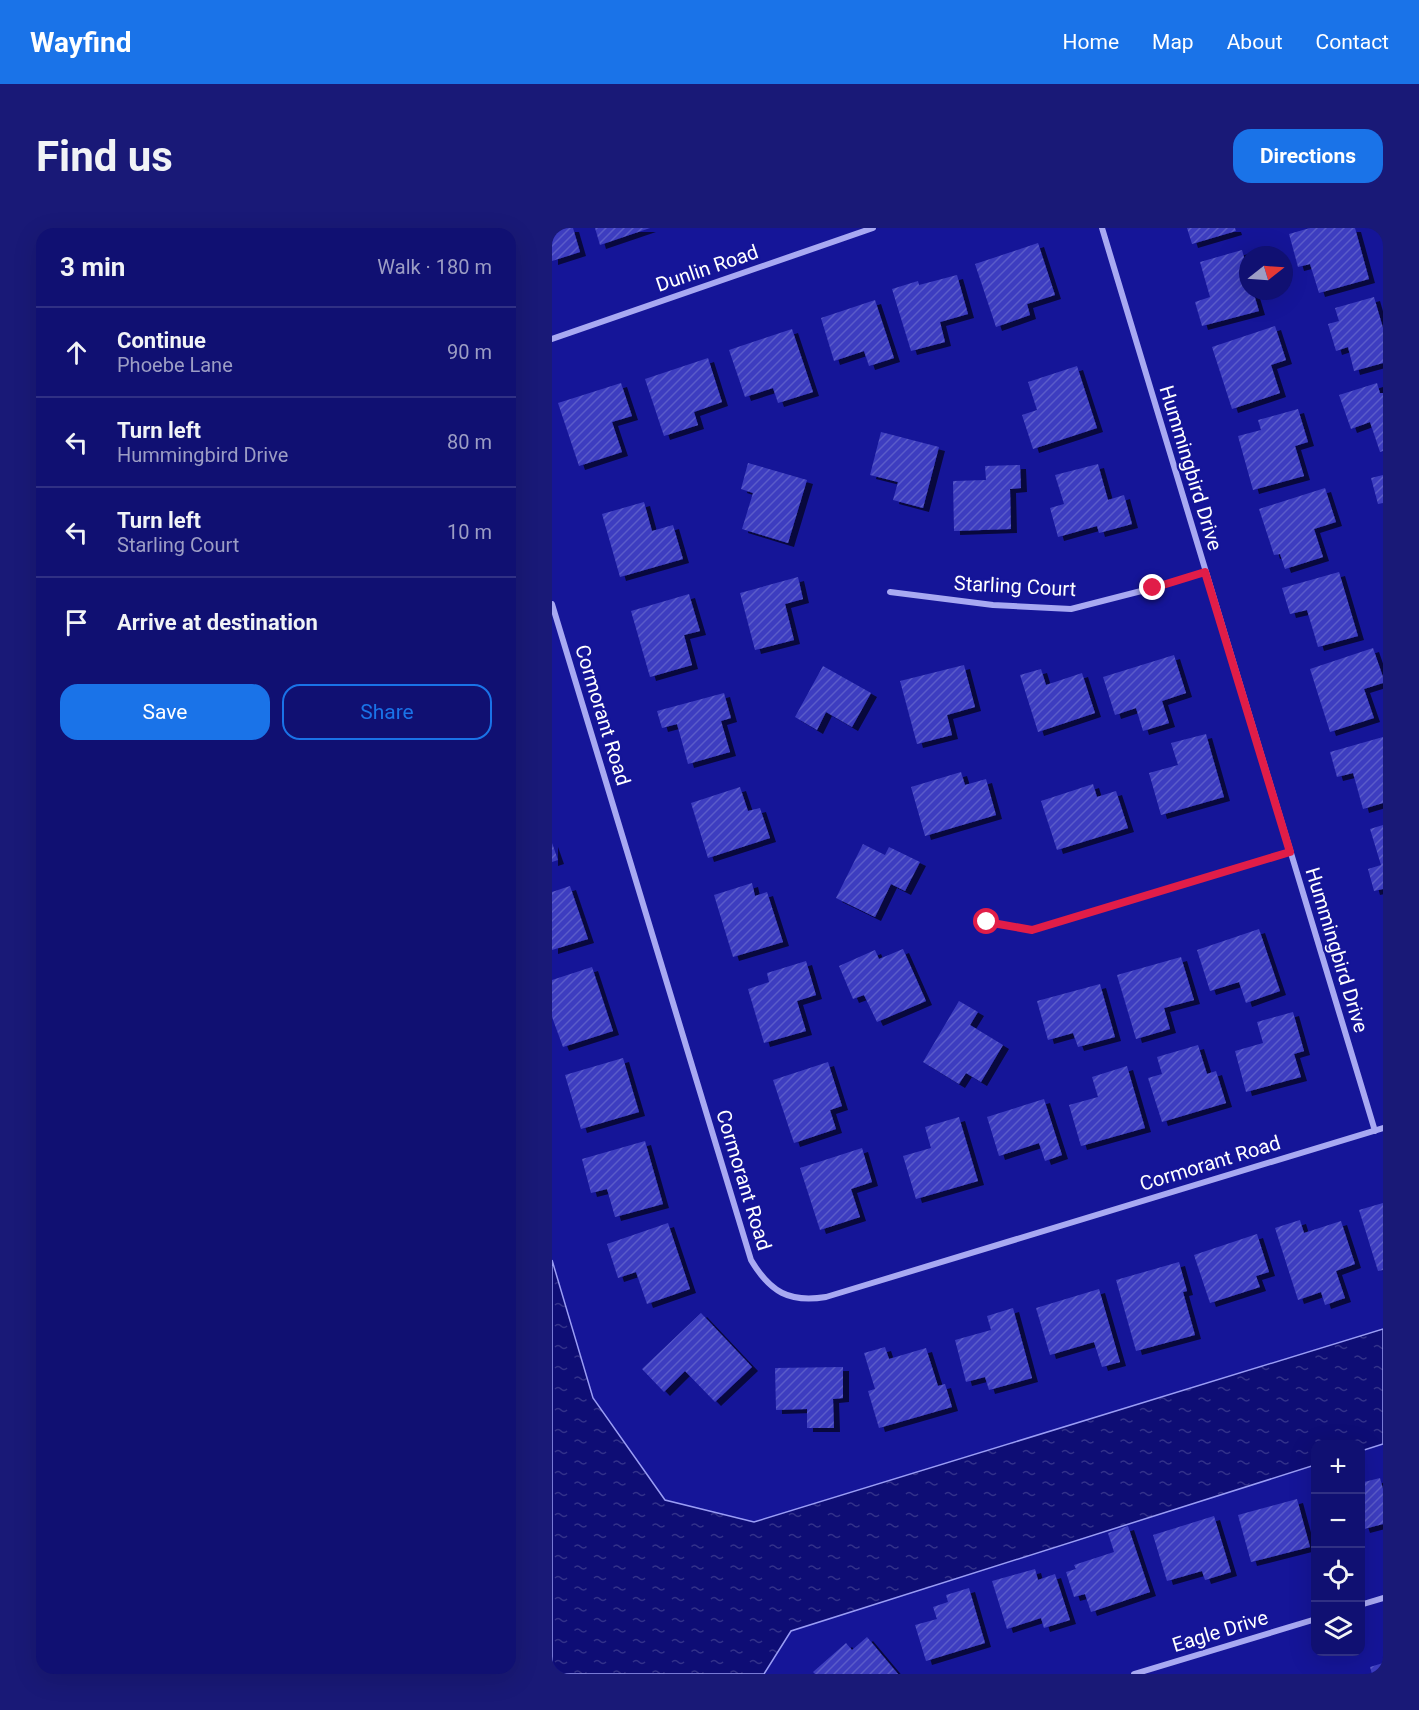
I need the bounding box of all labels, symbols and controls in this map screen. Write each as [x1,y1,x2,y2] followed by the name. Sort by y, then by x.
[30,26,131,59] text: Wayfind
[1063,30,1119,54] text: Home
[1152,30,1194,54] text: Map
[1227,30,1283,54] text: About
[1316,30,1389,54] text: Contact
[1233,129,1383,183] button: Directions
[36,132,173,181] text: Find us
[653,239,761,297] street label: Dunlin Road
[1239,246,1293,300] north arrow
[60,252,125,282] text: 3 min
[377,255,492,279] text: Walk · 180 m
[117,328,206,353] text: Continue
[60,336,93,369] icon: ahead
[447,340,492,364] text: 90 m
[117,353,233,377] text: Phoebe Lane
[1154,383,1228,553] street label: Hummingbird Drive
[117,418,201,443] text: Turn left
[60,426,93,459] icon: left
[447,430,492,454] text: 80 m
[117,443,288,467] text: Hummingbird Drive
[117,508,201,533] text: Turn left
[60,516,93,549] icon: left
[447,520,492,544] text: 10 m
[117,533,239,557] text: Starling Court
[953,571,1077,601] street label: Starling Court
[1139,574,1165,600] route end
[60,606,93,639] icon: arrive
[117,610,318,635] text: Arrive at destination
[570,642,636,788] street label: Cormorant Road
[60,684,270,740] button: Save
[282,684,492,740] button: Share
[1300,865,1374,1035] street label: Hummingbird Drive
[973,908,999,934] route start
[711,1107,777,1253] street label: Cormorant Road
[1137,1130,1283,1196] street label: Cormorant Road
[1311,1440,1365,1656] map controls
[1311,1440,1365,1494] button: +
[1311,1494,1365,1548] button: −
[1311,1548,1365,1602] button: locate
[1311,1602,1365,1656] button: layers
[1169,1605,1271,1657] street label: Eagle Drive

